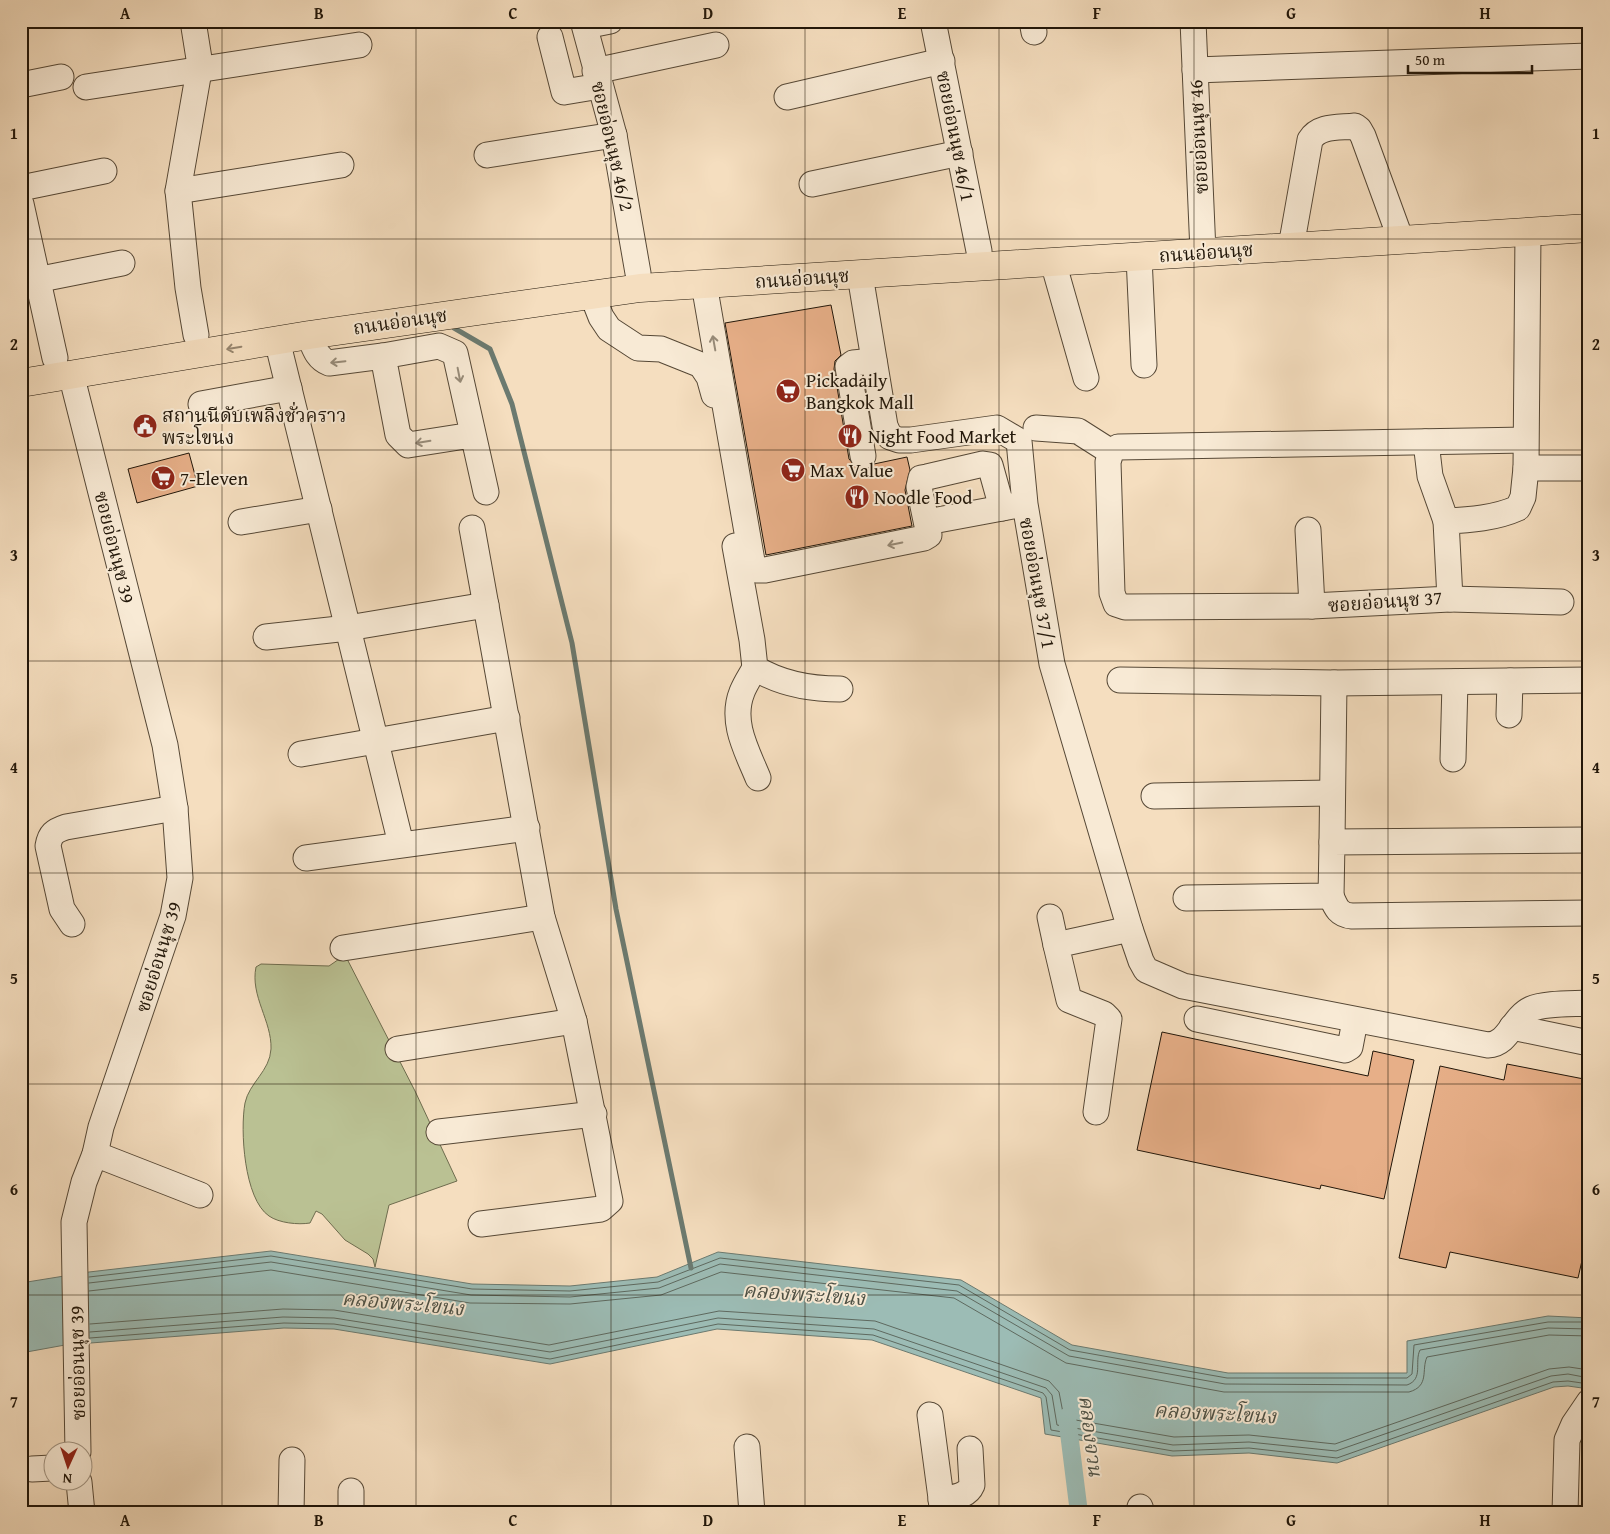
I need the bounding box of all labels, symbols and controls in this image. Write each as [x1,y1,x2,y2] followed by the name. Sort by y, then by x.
[120,1,131,25] text: A
[314,1,324,25] text: B
[508,1,518,25] text: C
[703,1,713,25] text: D
[898,1,907,25] text: E
[1093,1,1101,25] text: F
[1286,1,1296,25] text: G
[1479,1,1491,25] text: H
[1408,42,1531,74] scale bar
[1415,49,1446,70] text: 50 m
[930,68,982,204] street label: ซอยอ่อนนุช 46/1
[584,78,642,214] street label: ซอยอ่อนนุช 46/2
[1181,79,1215,195] street label: ซอยอ่อนนุช 46
[10,121,18,145] text: 1
[1592,121,1600,145] text: 1
[1158,235,1254,269] street label: ถนนอ่อนนุช
[754,261,850,295] street label: ถนนอ่อนนุช
[351,301,449,341] street label: ถนนอ่อนนุช
[10,332,18,356] text: 2
[1592,332,1600,356] text: 2
[709,335,719,351] one-way arrow
[226,343,242,353] one-way arrow
[330,357,346,366] one-way arrow
[806,366,914,416] place label: Pickadaily Bangkok Mall
[455,367,465,383] one-way arrow
[775,378,801,404] supermarket icon: Pickadaily Bangkok Mall
[162,401,346,451] place label: สถานนีดับเพลิงชั่วคราว พระโขนง
[132,413,158,439] public building icon: สถานนีดับเพลิงชั่วคราว พระโขนง
[868,422,1017,450] place label: Night Food Market
[837,423,863,449] restaurant icon: Night Food Market
[416,438,432,448] one-way arrow
[810,456,893,484] place label: Max Value
[780,457,806,483] supermarket icon: Max Value
[180,464,248,492] place label: 7-Eleven
[150,465,176,491] supermarket icon: 7-Eleven
[874,483,973,511] place label: Noodle Food
[844,484,870,510] restaurant icon: Noodle Food
[88,488,142,606] street label: ซอยอ่อนนุช 39
[1013,515,1063,651] street label: ซอยอ่อนนุช 37/1
[887,540,903,549] one-way arrow
[10,543,18,567] text: 3
[1592,543,1600,567] text: 3
[1327,583,1443,619] street label: ซอยอ่อนนุช 37
[10,755,18,779] text: 4
[1592,755,1600,779] text: 4
[128,898,188,1016] street label: ซอยอ่อนนุช 39
[10,966,18,990] text: 5
[1592,966,1600,990] text: 5
[10,1177,18,1201] text: 6
[1592,1177,1600,1201] text: 6
[742,1275,867,1312] water label: คลองพระโขนง
[341,1283,466,1322] water label: คลองพระโขนง
[62,1305,92,1421] street label: ซอยอ่อนนุช 39
[10,1389,18,1413] text: 7
[1592,1389,1600,1413] text: 7
[1072,1394,1111,1479] water label: คลองจวน
[1153,1395,1278,1430] water label: คลองพระโขนง
[42,1442,92,1492] north arrow
[61,1469,73,1489] text: N
[120,1508,131,1532] text: A
[314,1508,324,1532] text: B
[508,1508,518,1532] text: C
[703,1508,713,1532] text: D
[898,1508,907,1532] text: E
[1093,1508,1101,1532] text: F
[1286,1508,1296,1532] text: G
[1479,1508,1491,1532] text: H

